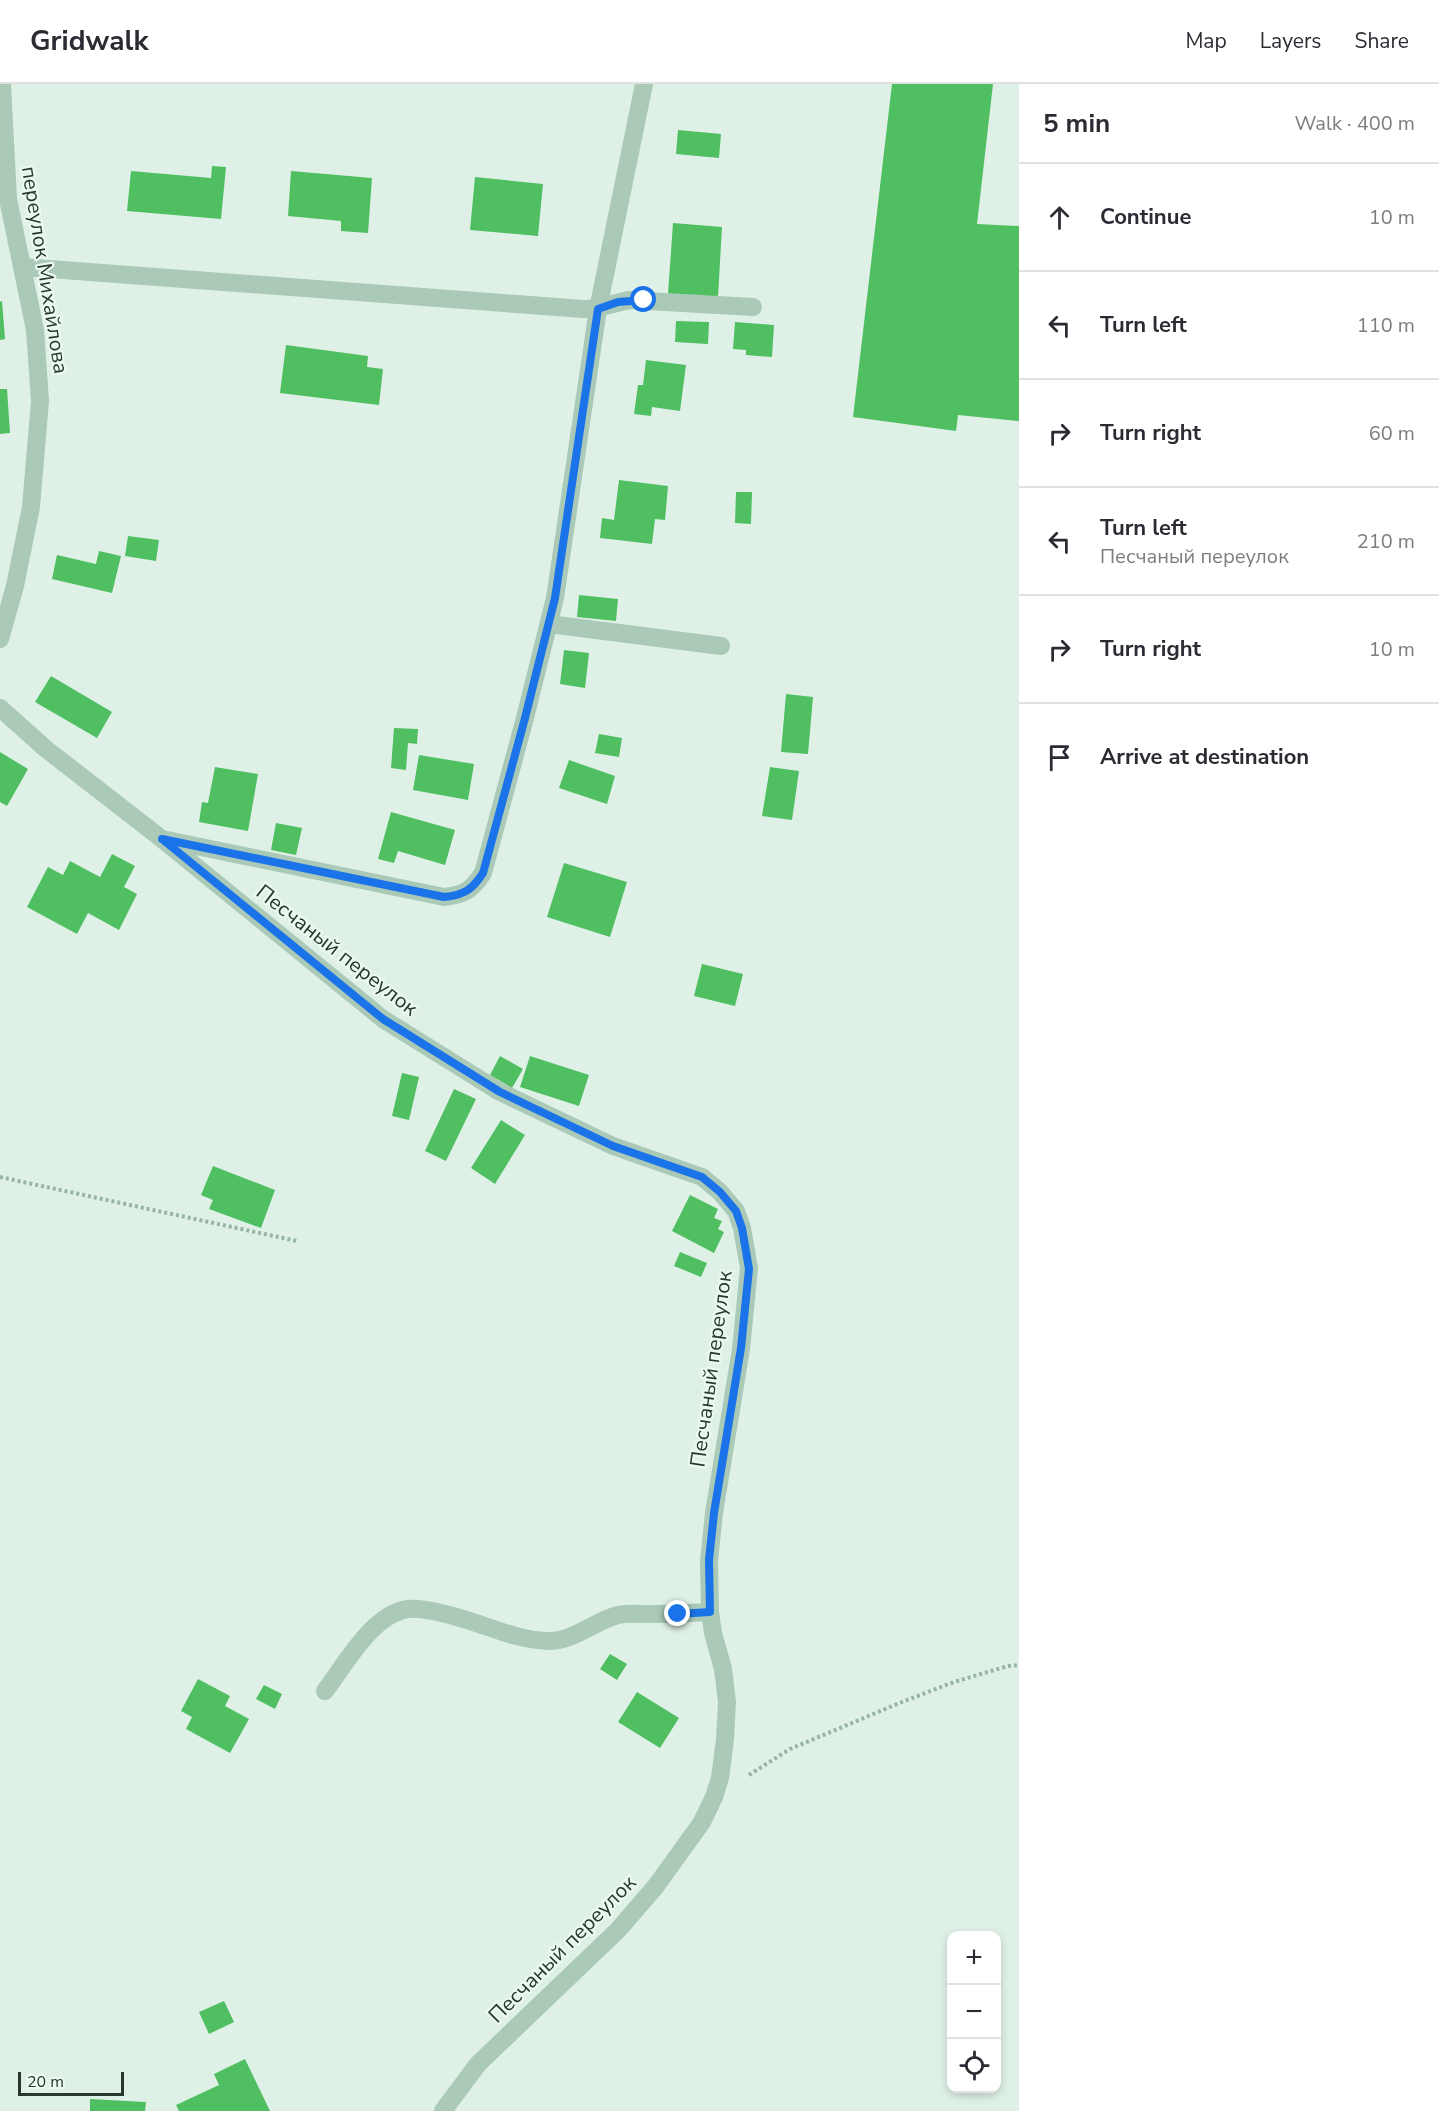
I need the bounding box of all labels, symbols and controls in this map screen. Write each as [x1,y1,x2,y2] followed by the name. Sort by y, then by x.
[30,22,148,60] text: Gridwalk
[1185,27,1227,55] text: Map
[1260,27,1321,55] text: Layers
[1354,27,1409,55] text: Share
[1043,106,1110,141] text: 5 min
[1295,110,1415,137] text: Walk · 400 m
[15,164,75,376] street label: переулок Михайлова
[1043,201,1076,234] icon: ahead
[1100,202,1191,232] text: Continue
[1369,204,1415,231] text: 10 m
[630,286,656,312] route start
[1043,309,1076,342] icon: left
[1100,310,1187,340] text: Turn left
[1357,312,1415,339] text: 110 m
[1043,417,1076,450] icon: right
[1100,418,1201,448] text: Turn right
[1369,420,1415,447] text: 60 m
[1100,513,1187,543] text: Turn left
[1043,525,1076,558] icon: left
[1357,528,1415,555] text: 210 m
[1100,543,1289,570] text: Песчаный переулок
[1043,633,1076,666] icon: right
[1100,634,1201,664] text: Turn right
[1369,636,1415,663] text: 10 m
[1043,741,1076,774] icon: arrive
[1100,742,1309,772] text: Arrive at destination
[250,878,424,1023] street label: Песчаный переулок
[683,1268,739,1469] street label: Песчаный переулок
[664,1600,690,1626] route end
[482,1868,643,2029] street label: Песчаный переулок
[947,1931,1001,2093] map controls
[947,1931,1001,1985] button: +
[947,1985,1001,2039] button: −
[947,2039,1001,2093] button: locate
[18,2069,124,2096] scale bar
[27,2071,64,2093] text: 20 m

